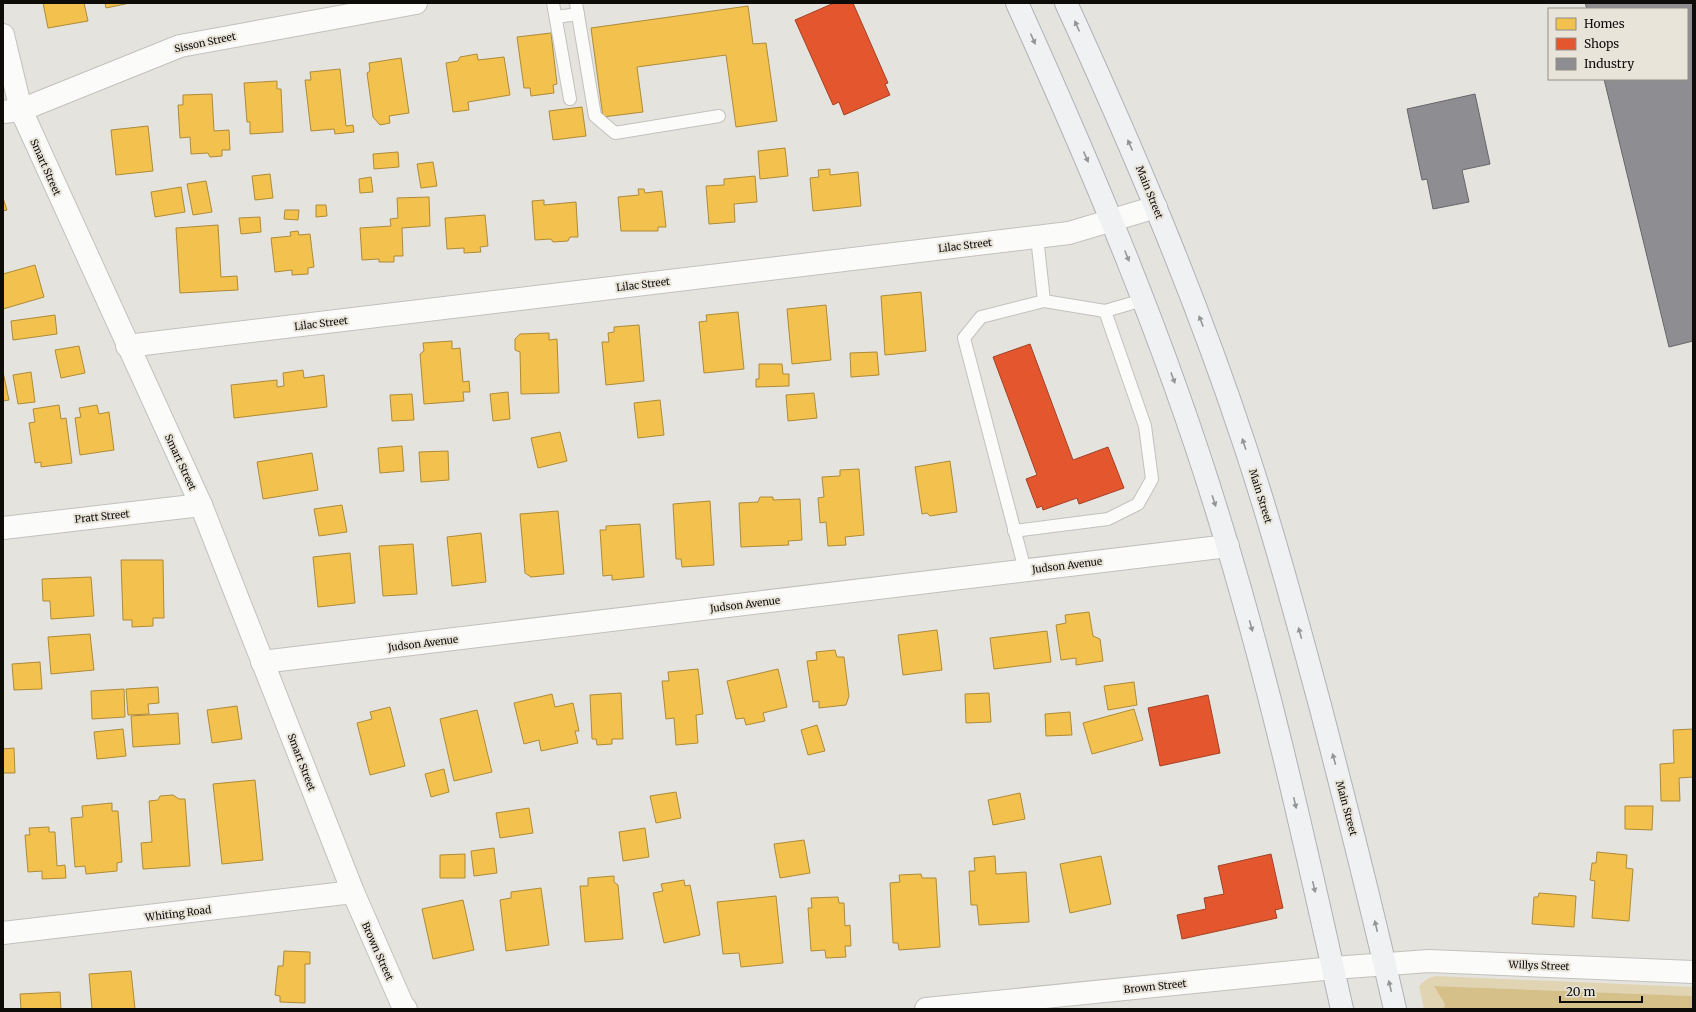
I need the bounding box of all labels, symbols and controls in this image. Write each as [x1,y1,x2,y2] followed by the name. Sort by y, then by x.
[1548,8,1688,80] legend
[1584,16,1625,31] text: Homes
[1074,21,1080,32] one-way arrow
[173,30,237,55] street label: Sisson Street
[1030,33,1036,44] one-way arrow
[1584,36,1619,51] text: Shops
[1584,56,1634,71] text: Industry
[27,137,64,198] street label: Smart Street
[1127,139,1133,151] one-way arrow
[1083,152,1089,164] one-way arrow
[1133,164,1166,221] street label: Main Street
[938,236,993,255] street label: Lilac Street
[1124,251,1130,263] one-way arrow
[616,275,671,294] street label: Lilac Street
[294,314,349,333] street label: Lilac Street
[1197,315,1203,327] one-way arrow
[1170,372,1176,384] one-way arrow
[162,432,199,492] street label: Smart Street
[1241,437,1247,449] one-way arrow
[1246,467,1275,525] street label: Main Street
[1211,496,1217,508] one-way arrow
[74,507,130,526] street label: Pratt Street
[1030,555,1103,576] street label: Judson Avenue
[708,594,781,615] street label: Judson Avenue
[1248,620,1254,632] one-way arrow
[1297,627,1303,639] one-way arrow
[386,633,459,654] street label: Judson Avenue
[285,732,318,793] street label: Smart Street
[1331,753,1337,765] one-way arrow
[1333,779,1360,837] street label: Main Street
[1292,796,1298,809] one-way arrow
[1312,881,1318,893] one-way arrow
[143,903,212,924] street label: Whiting Road
[359,920,396,983] street label: Brown Street
[1373,920,1379,932] one-way arrow
[1507,958,1570,973] street label: Willys Street
[1123,977,1187,996] street label: Brown Street
[1560,978,1642,1004] scale bar
[1387,980,1393,992] one-way arrow
[1566,984,1595,999] text: 20 m

